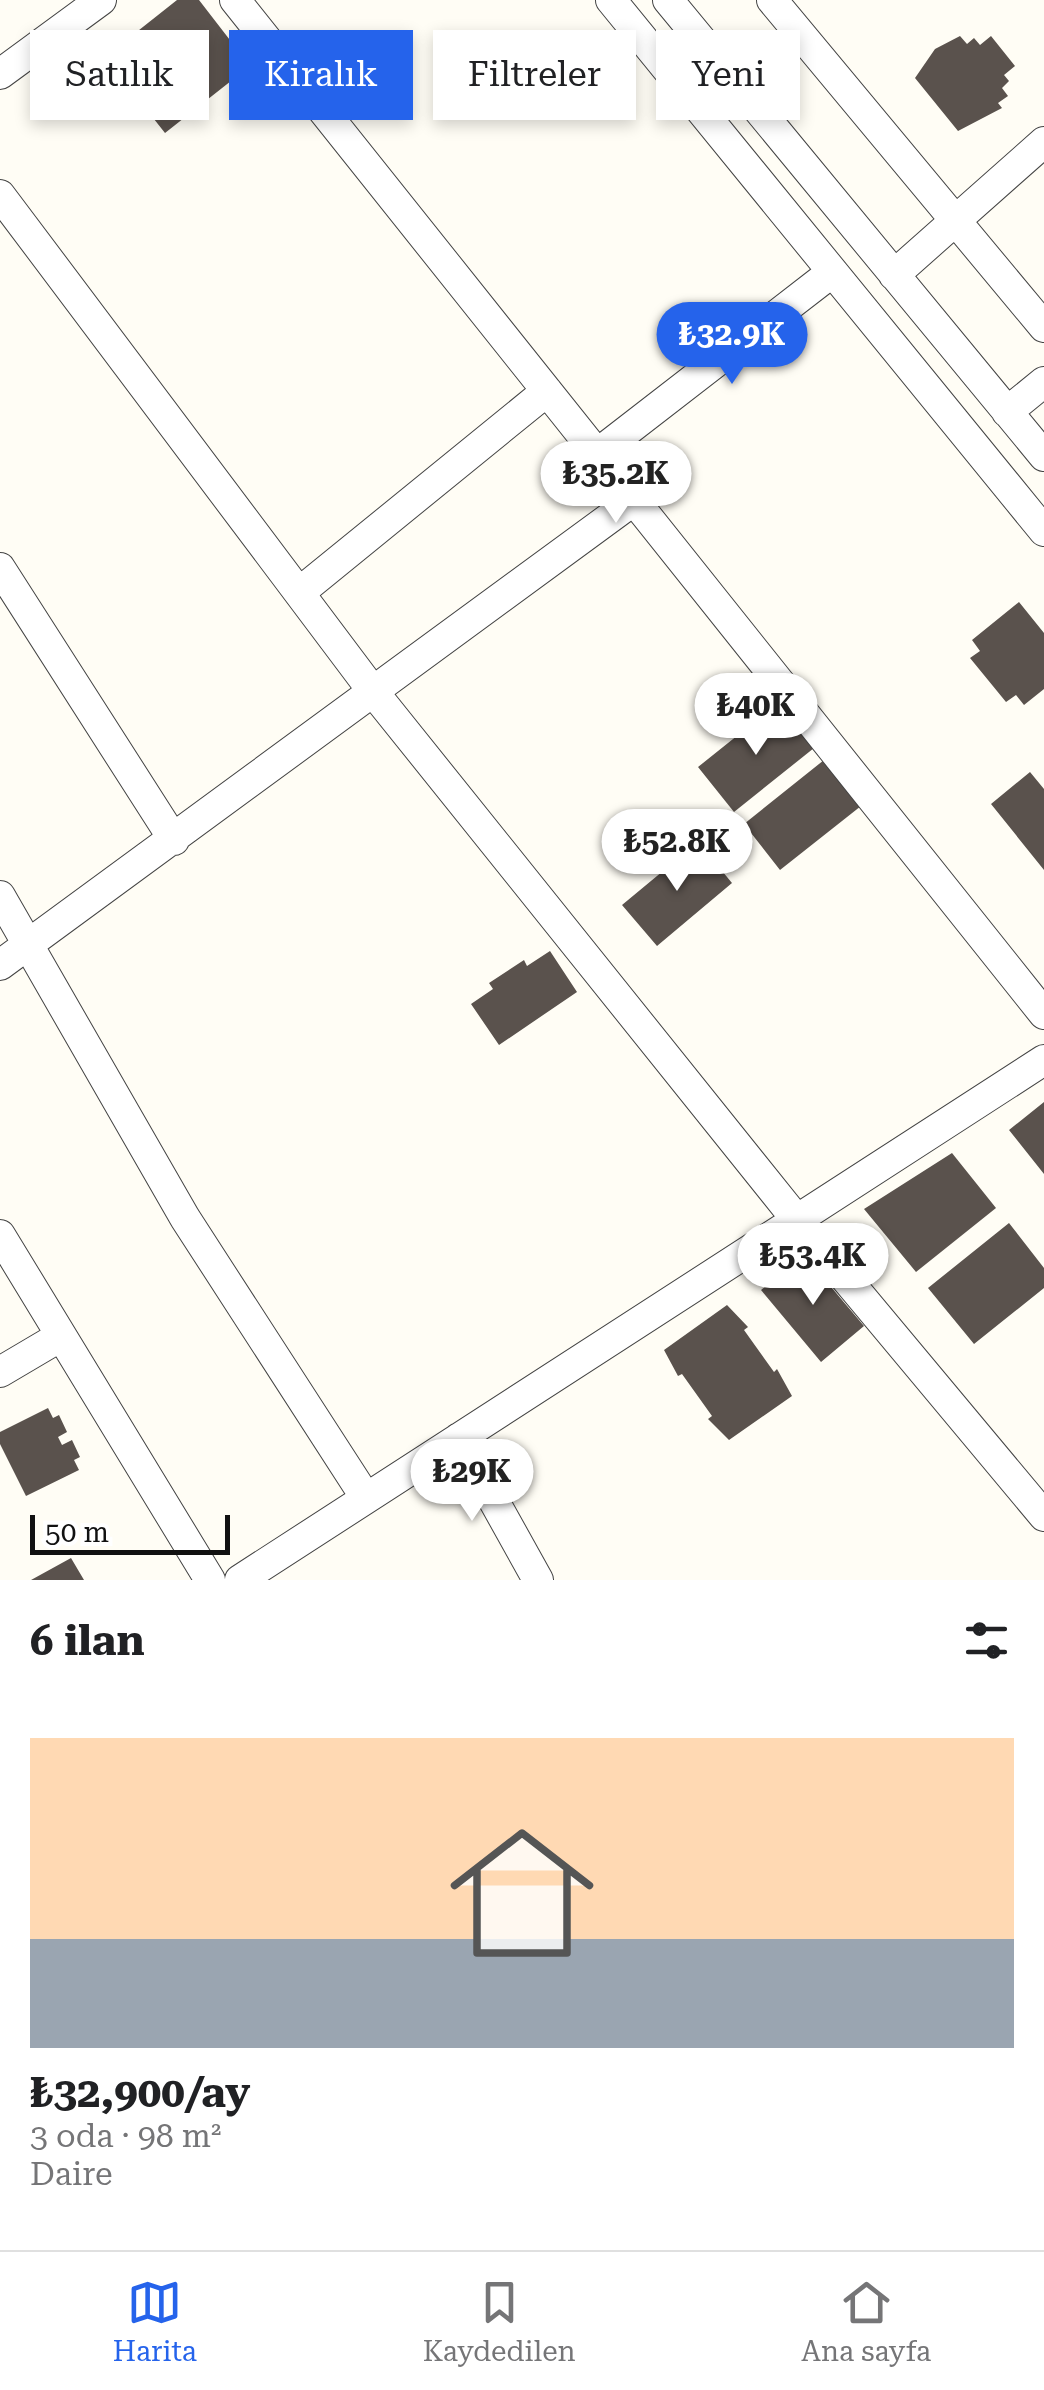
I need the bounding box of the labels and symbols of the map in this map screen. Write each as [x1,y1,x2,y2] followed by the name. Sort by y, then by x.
[651,302,813,387] pin: ₺32.9K
[535,441,697,526] pin: ₺35.2K
[697,673,815,758] pin: ₺40K
[596,809,758,894] pin: ₺52.8K
[732,1223,894,1308] pin: ₺53.4K
[413,1439,531,1524] pin: ₺29K
[30,1510,230,1554] scale bar

